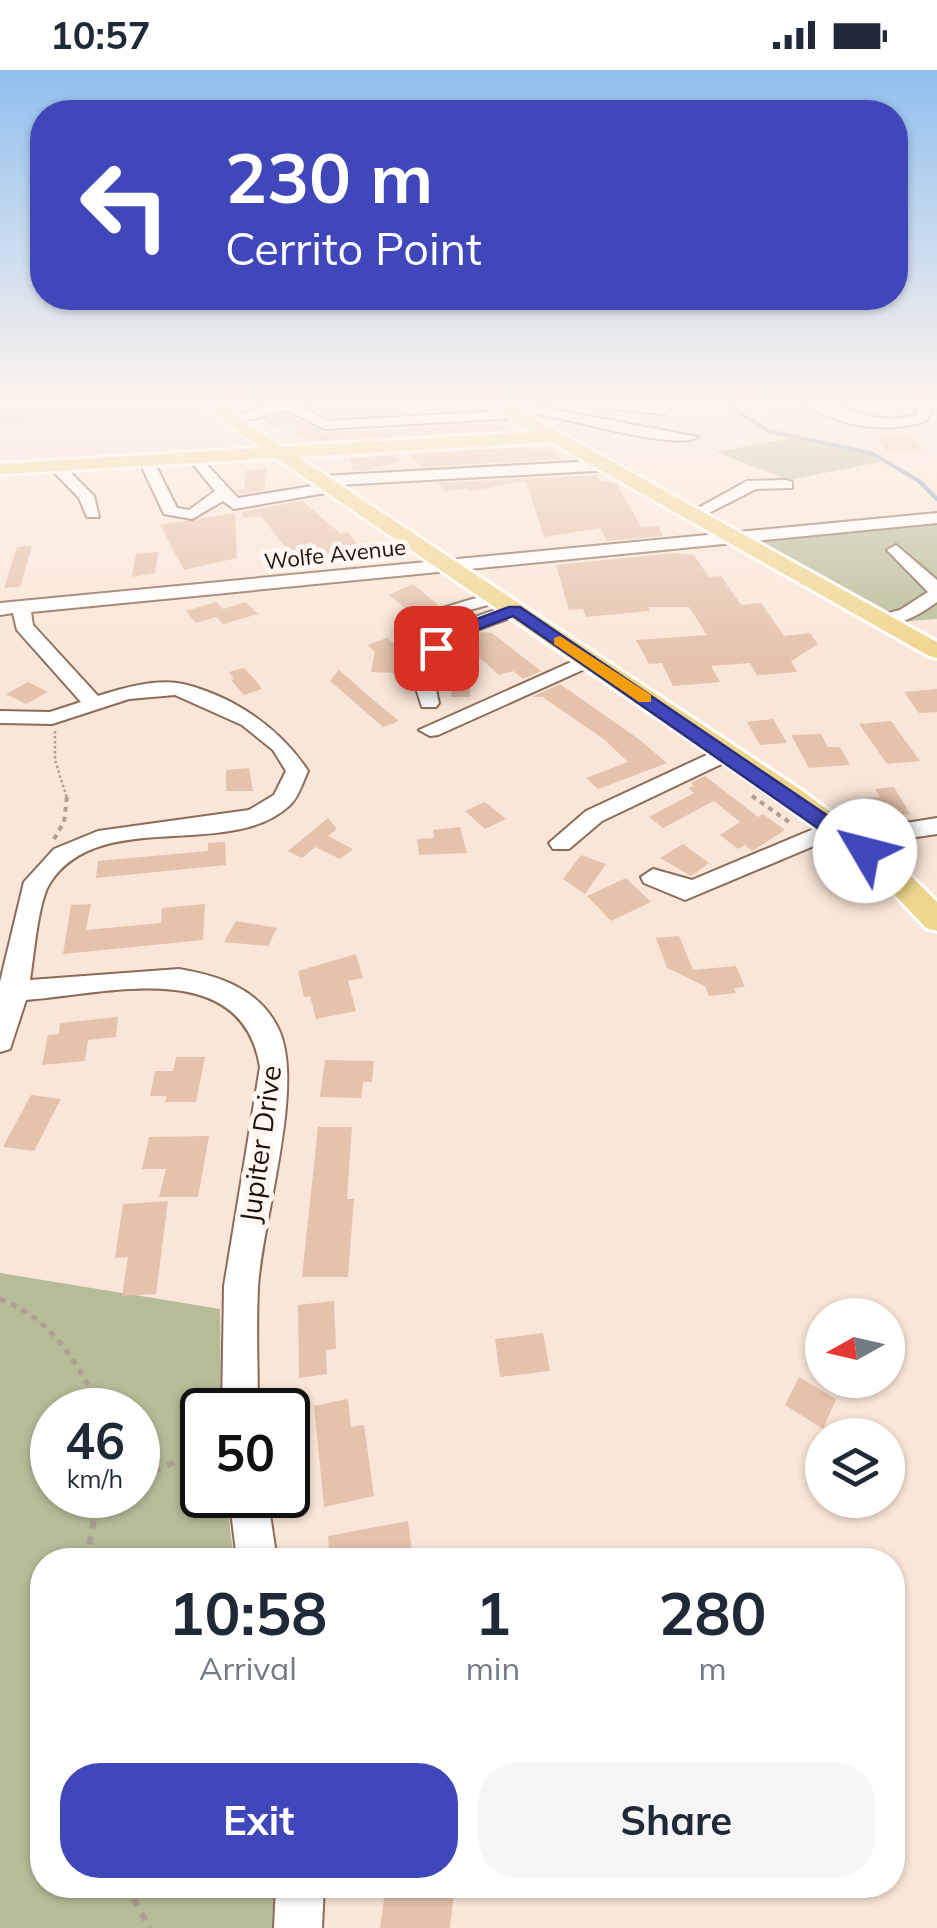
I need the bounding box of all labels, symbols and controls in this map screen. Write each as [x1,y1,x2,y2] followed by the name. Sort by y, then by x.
[50,11,151,59] text: 10:57
[225,133,433,221] text: 230 m
[60,140,190,270] icon: left
[225,220,482,276] text: Cerrito Point
[263,533,407,575] street label: Wolfe Avenue
[394,606,479,691] pin
[409,621,464,676] icon: arrive
[813,799,917,903] position arrow
[232,1063,288,1225] street label: Jupiter Drive
[805,1298,905,1398] north arrow
[805,1298,905,1518] map controls
[180,1388,310,1518] speed limit sign: 50
[65,1409,125,1472] text: 46
[805,1418,905,1518] button: layers
[67,1463,123,1494] text: km/h
[168,1575,327,1650] text: 10:58
[475,1575,511,1650] text: 1
[659,1575,767,1650] text: 280
[199,1648,297,1688] text: Arrival
[466,1648,520,1688] text: min
[699,1648,727,1688] text: m
[60,1763,458,1878] button: Exit
[478,1763,875,1878] button: Share

